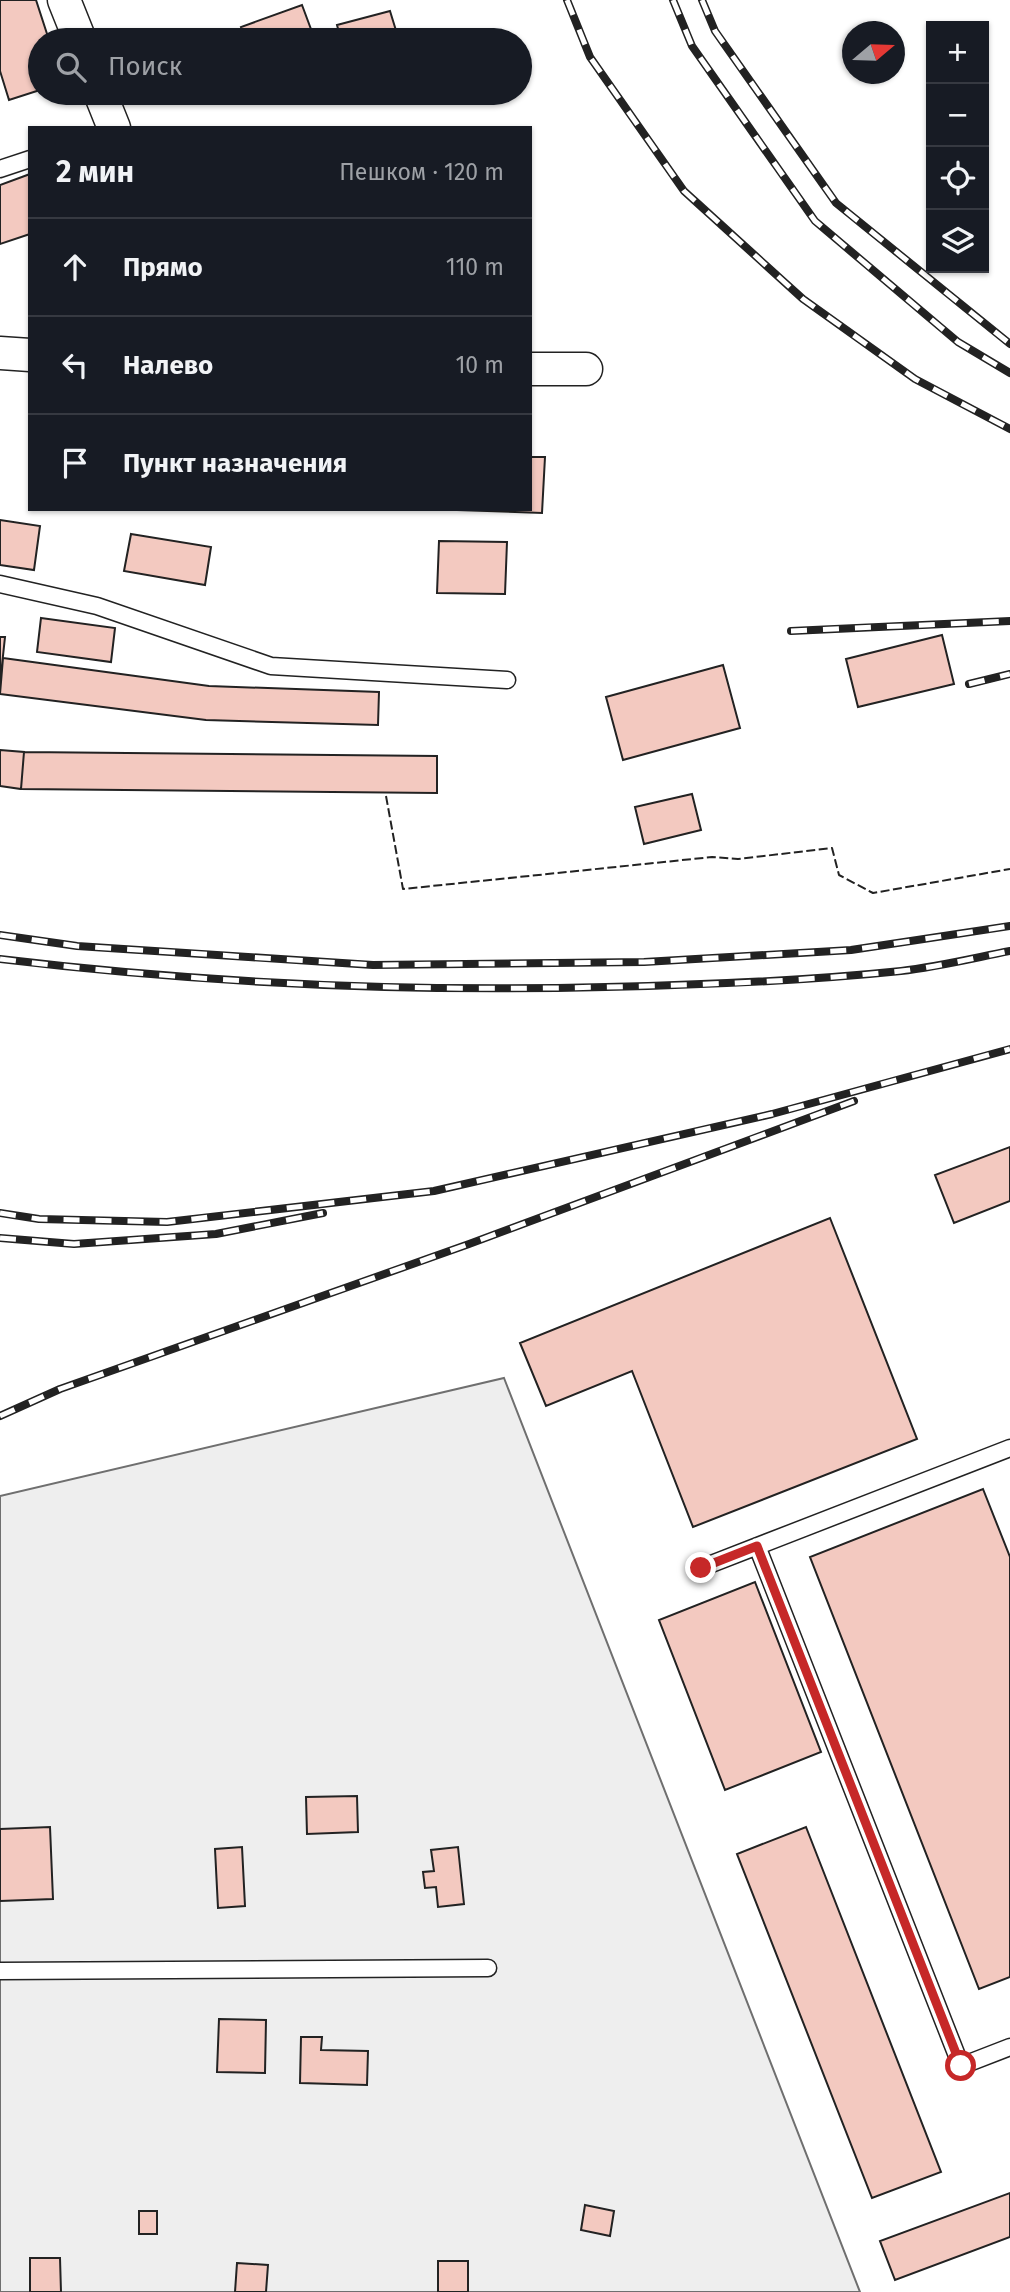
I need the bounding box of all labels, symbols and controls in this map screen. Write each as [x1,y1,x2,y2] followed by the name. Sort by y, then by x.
[842,21,905,84] north arrow
[926,21,989,273] map controls
[926,21,989,84] button: +
[28,28,532,105] search box
[52,48,90,86] icon: search
[108,51,182,82] text: Поиск
[926,84,989,147] button: −
[926,147,989,210] button: locate
[56,154,134,190] text: 2 мин
[339,158,504,186] text: Пешком · 120 m
[926,210,989,273] button: layers
[56,248,94,286] icon: ahead
[123,252,203,283] text: Прямо
[446,253,504,281] text: 110 m
[56,346,94,384] icon: left
[123,350,213,381] text: Налево
[455,351,504,379] text: 10 m
[56,444,94,482] icon: arrive
[123,448,347,479] text: Пункт назначения
[685,1552,716,1583] route end
[945,2050,976,2081] route start

